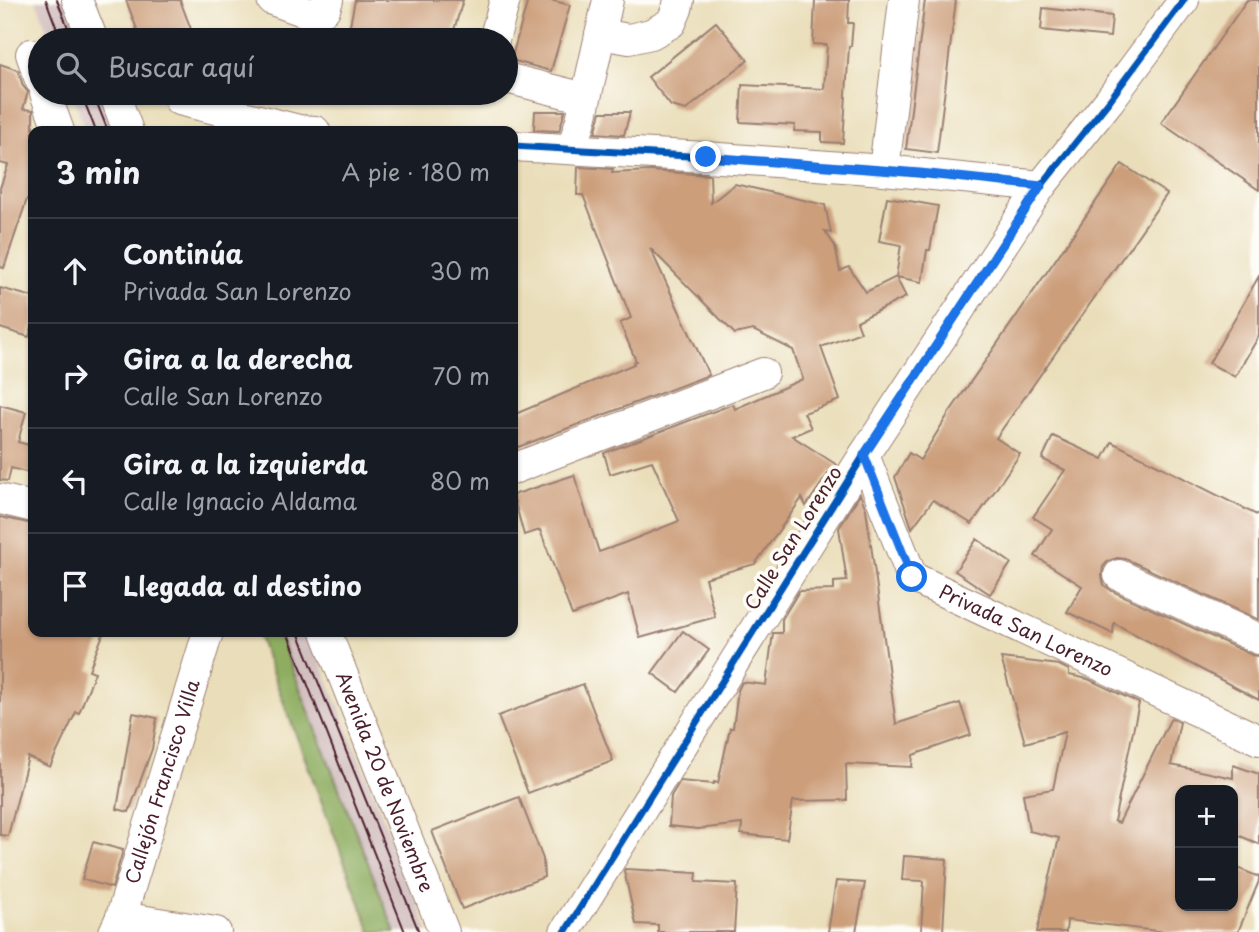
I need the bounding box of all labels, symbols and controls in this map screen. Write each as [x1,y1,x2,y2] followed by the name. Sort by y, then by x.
[28,28,518,105] search box
[108,47,254,86] text: Buscar aquí
[52,48,90,86] icon: search
[690,141,721,172] route end
[56,149,141,194] text: 3 min
[341,154,490,189] text: A pie · 180 m
[123,234,243,273] text: Continúa
[56,252,94,290] icon: ahead
[429,253,490,288] text: 30 m
[123,273,352,308] text: Privada San Lorenzo
[123,339,353,378] text: Gira a la derecha
[56,357,94,395] icon: right
[432,358,490,393] text: 70 m
[123,378,323,413] text: Calle San Lorenzo
[123,444,368,483] text: Gira a la izquierda
[737,460,848,615] street label: Calle San Lorenzo
[56,462,94,500] icon: left
[430,463,490,498] text: 80 m
[123,483,357,518] text: Calle Ignacio Aldama
[896,561,927,592] route start
[123,566,362,605] text: Llegada al destino
[56,567,94,605] icon: arrive
[935,577,1118,682] street label: Privada San Lorenzo
[330,667,442,896] street label: Avenida 20 de Noviembre
[117,676,206,887] street label: Callejón Francisco Villa
[1175,785,1238,911] map controls
[1175,785,1238,848] button: +
[1175,848,1238,911] button: −

